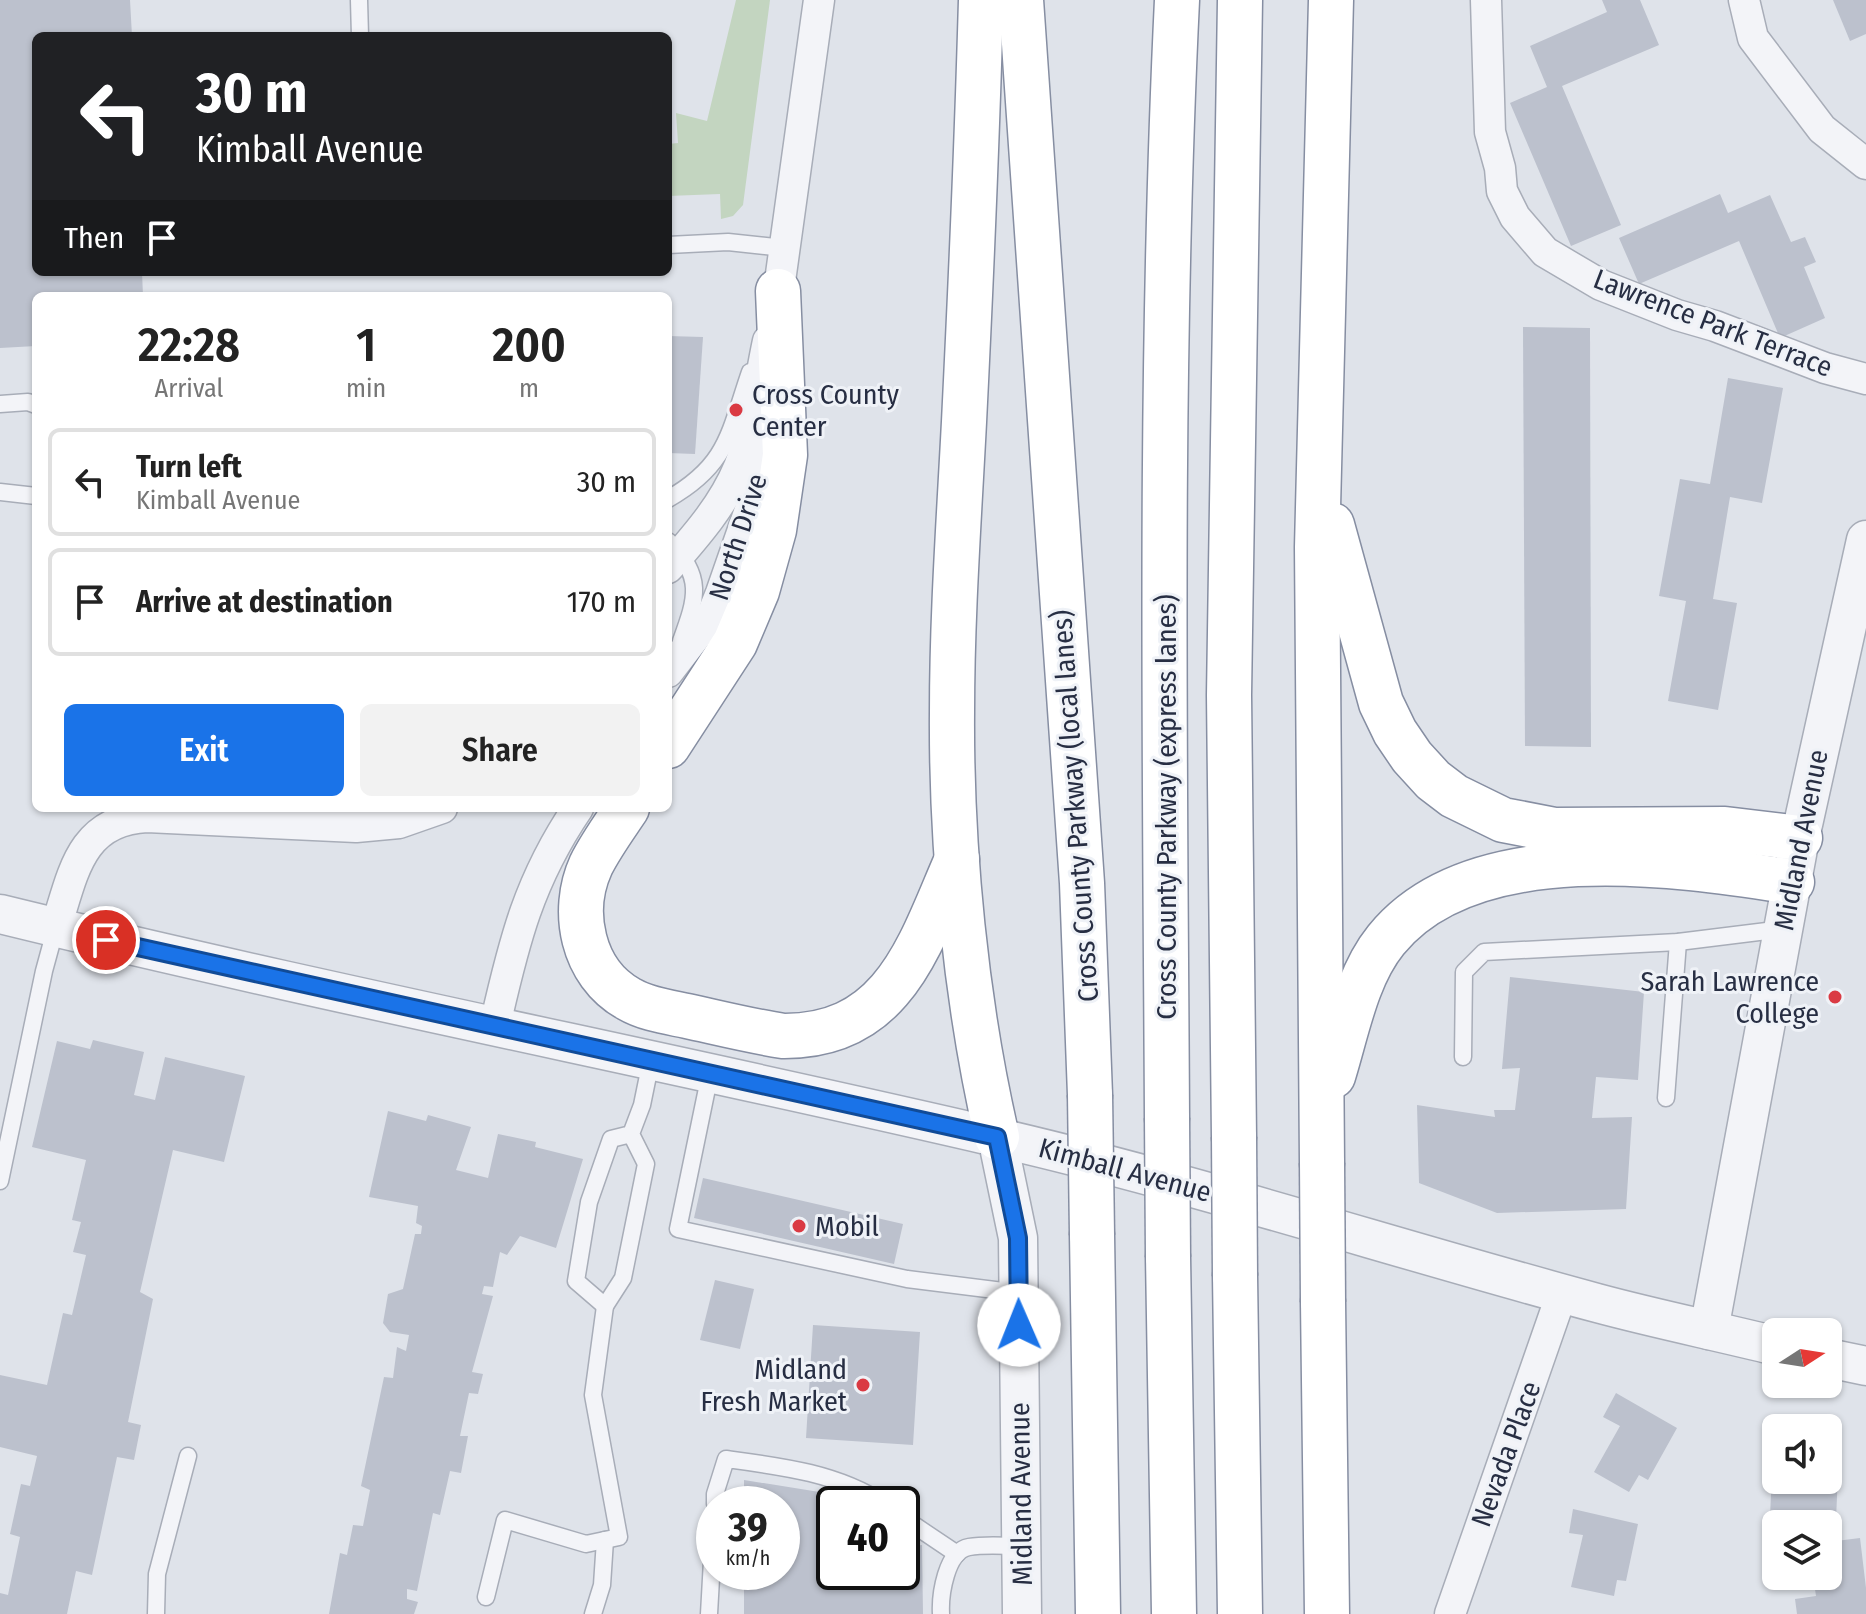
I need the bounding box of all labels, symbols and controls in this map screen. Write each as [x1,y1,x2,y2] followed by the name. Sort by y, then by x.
[196,60,307,127] text: 30 m
[64,64,168,168] icon: left
[196,128,424,172] text: Kimball Avenue
[140,216,184,260] icon: arrive
[64,220,124,256] text: Then
[1589,262,1837,384] street label: Lawrence Park Terrace
[138,316,240,374] text: 22:28
[356,316,376,374] text: 1
[492,316,566,374] text: 200
[155,373,223,404] text: Arrival
[346,373,386,404] text: min
[519,373,539,404] text: m
[752,378,900,443] place label: Cross County Center
[727,401,745,419] marker: Cross County Center
[136,449,242,485] text: Turn left
[68,460,112,504] icon: left
[577,464,636,500] text: 30 m
[702,469,774,605] street label: North Drive
[136,485,300,516] text: Kimball Avenue
[68,580,112,624] icon: arrive
[136,584,393,620] text: Arrive at destination
[567,584,636,620] text: 170 m
[1150,594,1183,1020] street label: Cross County Parkway (express lanes)
[1045,609,1105,1003] street label: Cross County Parkway (local lanes)
[64,704,344,796] button: Exit
[360,704,640,796] button: Share
[1767,747,1835,933] street label: Midland Avenue
[72,906,140,974] pin
[84,918,128,962] icon: arrive
[1640,965,1819,1030] place label: Sarah Lawrence College
[1826,988,1844,1006] marker: Sarah Lawrence College
[1035,1131,1215,1209] street label: Kimball Avenue
[815,1210,879,1243] place label: Mobil
[790,1217,808,1235] marker: Mobil
[977,1283,1061,1367] position arrow
[1762,1318,1842,1398] north arrow
[1762,1318,1842,1590] map controls
[700,1353,848,1418] place label: Midland Fresh Market
[854,1376,872,1394] marker: Midland Fresh Market
[1464,1377,1548,1531] street label: Nevada Place
[1003,1402,1039,1586] street label: Midland Avenue
[1762,1414,1842,1494] button: sound
[816,1486,920,1590] speed limit sign: 40
[728,1504,768,1552] text: 39
[1762,1510,1842,1590] button: layers
[726,1546,770,1570] text: km/h

